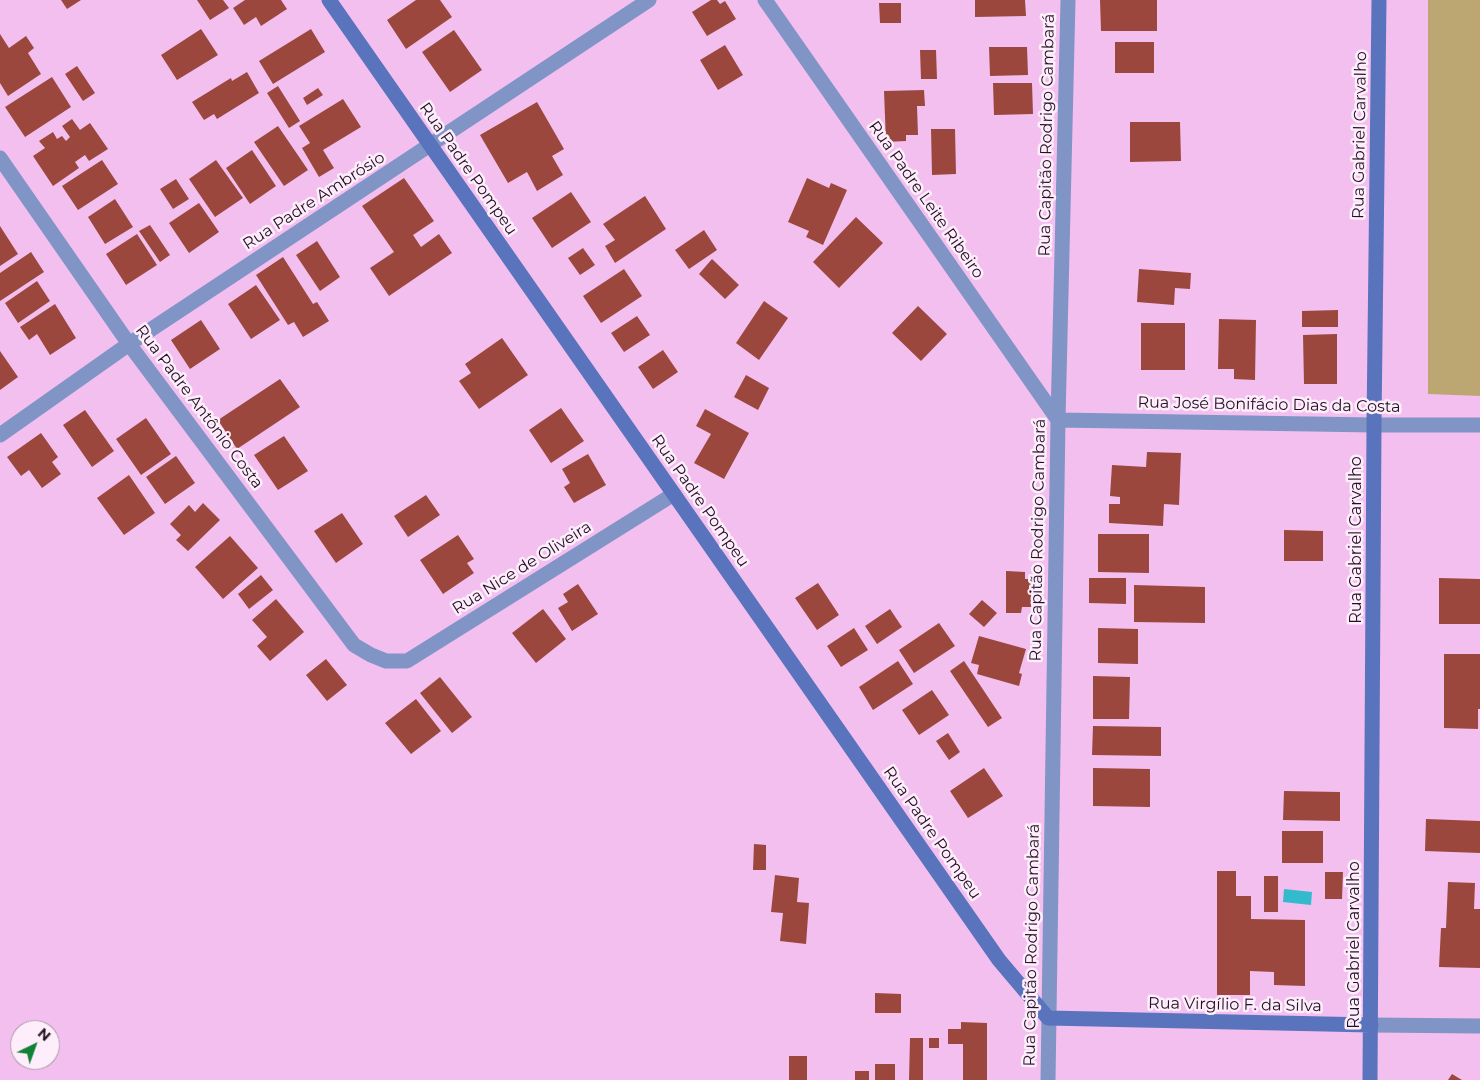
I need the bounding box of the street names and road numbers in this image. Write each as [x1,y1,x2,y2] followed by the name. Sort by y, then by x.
[1035,13,1059,257] street label: Rua Capitão Rodrigo Cambará
[1349,51,1371,219] street label: Rua Gabriel Carvalho
[415,99,521,239] street label: Rua Padre Pompeu
[864,118,988,282] street label: Rua Padre Leite Ribeiro
[239,148,389,254] street label: Rua Padre Ambrósio
[131,321,267,493] street label: Rua Padre Antônio Costa
[1137,393,1401,417] street label: Rua José Bonifácio Dias da Costa
[1026,418,1050,662] street label: Rua Capitão Rodrigo Cambará
[647,431,753,571] street label: Rua Padre Pompeu
[1346,456,1366,624] street label: Rua Gabriel Carvalho
[449,517,595,619] street label: Rua Nice de Oliveira
[879,763,985,903] street label: Rua Padre Pompeu
[1020,823,1044,1067] street label: Rua Capitão Rodrigo Cambará
[1344,861,1364,1029] street label: Rua Gabriel Carvalho
[1148,994,1322,1016] street label: Rua Virgílio F. da Silva

